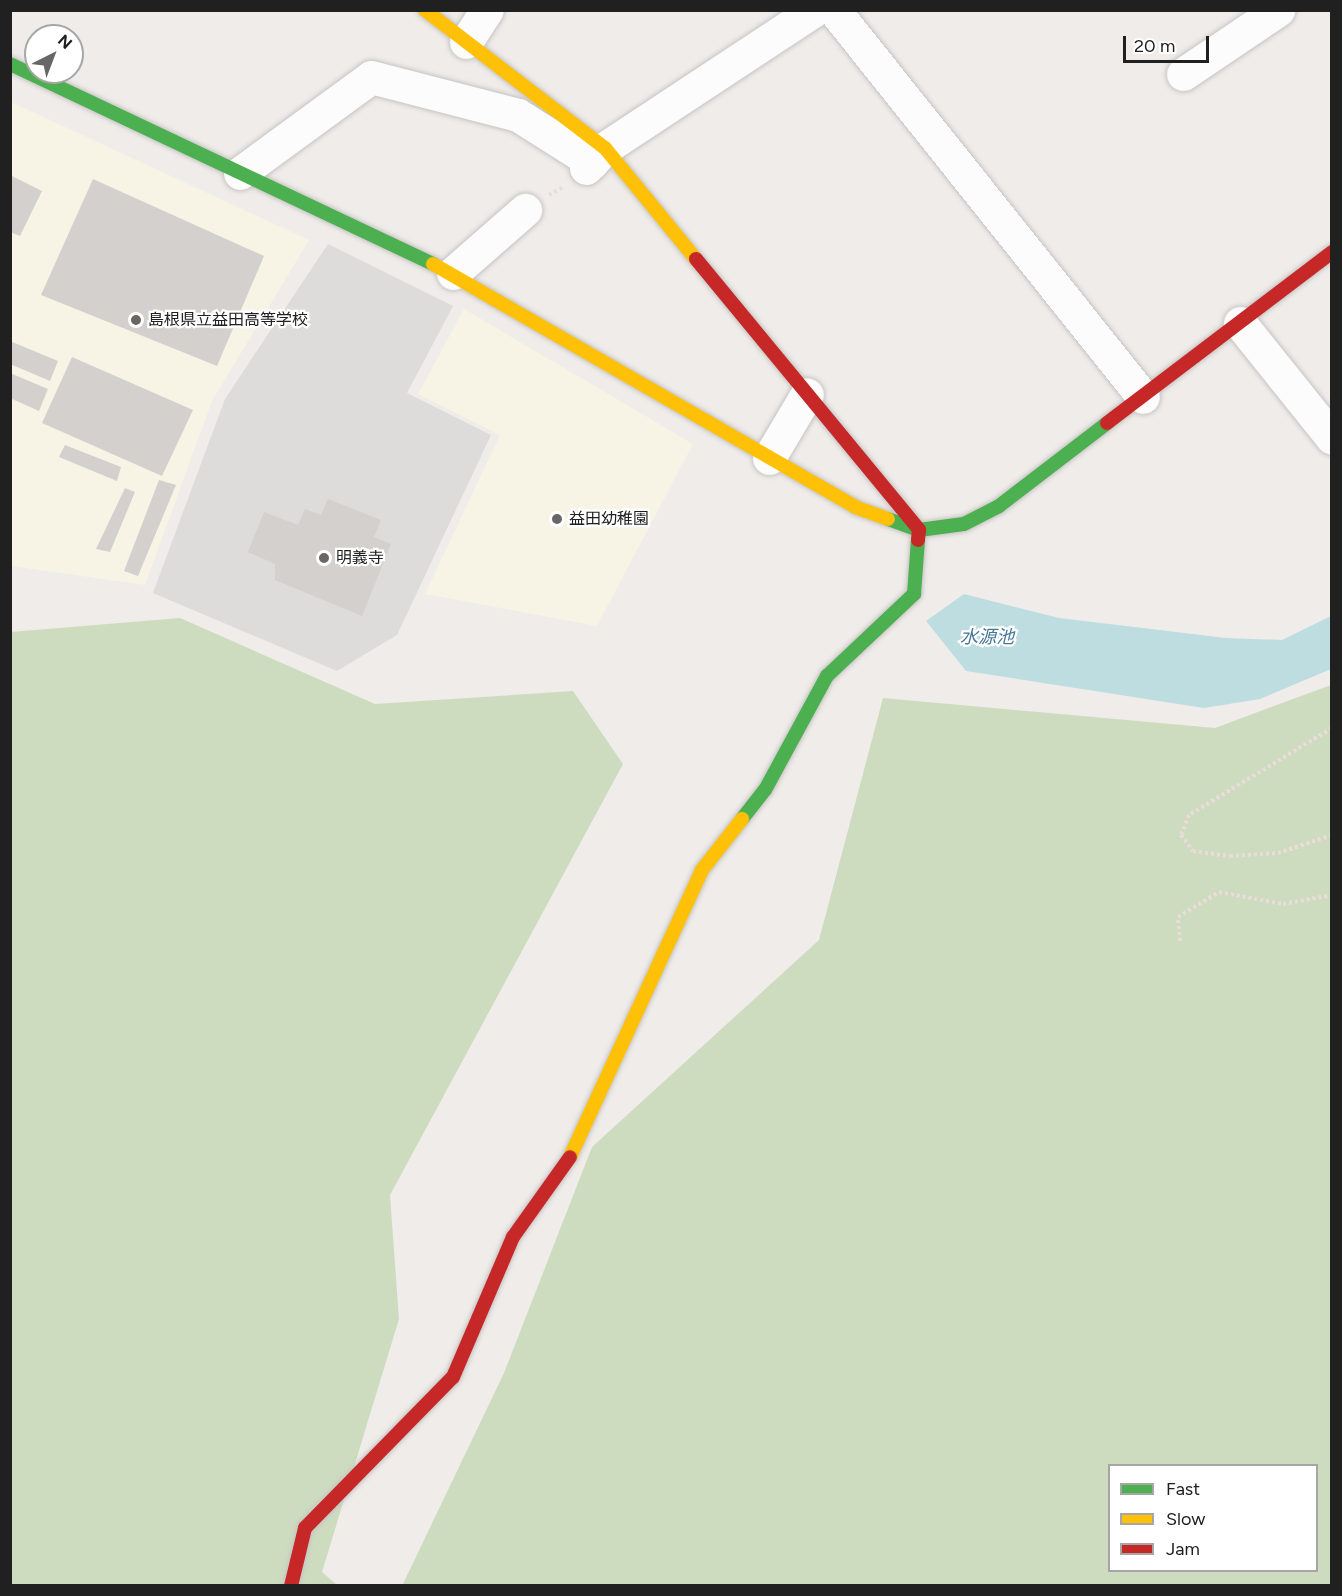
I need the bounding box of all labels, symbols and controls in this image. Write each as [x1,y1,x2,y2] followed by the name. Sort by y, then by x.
[24,24,84,84] north arrow
[1126,24,1212,62] scale bar
[54,31,76,53] text: N
[1134,35,1175,57] text: 20 m
[148,310,308,330] place label: 島根県立益田高等学校
[129,313,143,327] marker: 島根県立益田高等学校
[569,509,649,529] place label: 益田幼稚園
[550,512,564,526] marker: 益田幼稚園
[336,548,384,568] place label: 明義寺
[317,551,331,565] marker: 明義寺
[960,626,1014,648] water label: 水源池
[1108,1464,1318,1572] legend
[1166,1478,1200,1500] text: Fast
[1166,1508,1205,1530] text: Slow
[1166,1538,1200,1560] text: Jam

